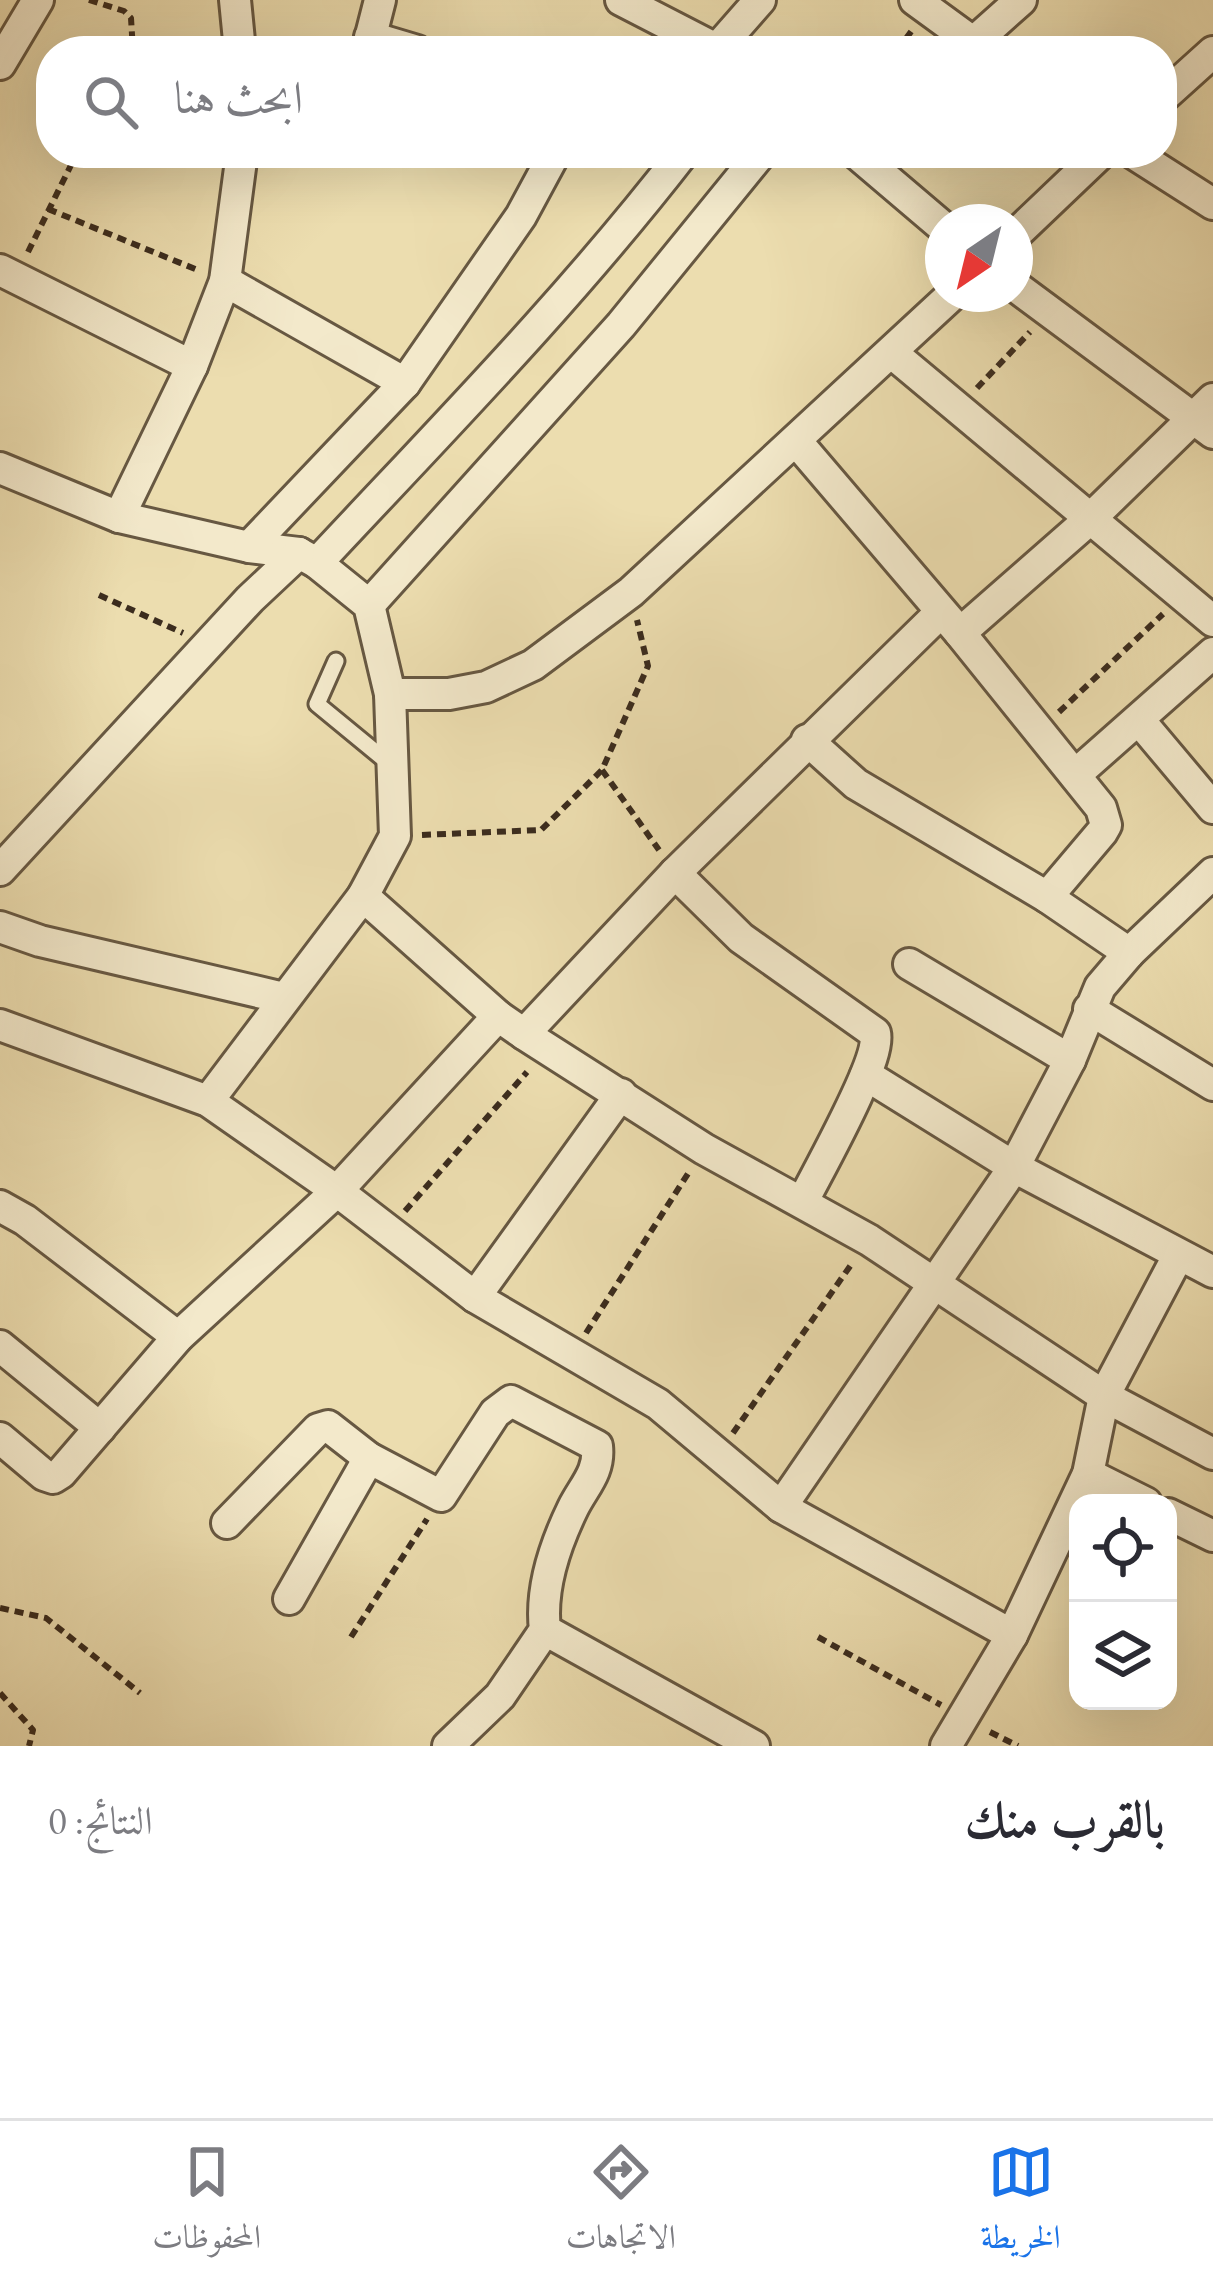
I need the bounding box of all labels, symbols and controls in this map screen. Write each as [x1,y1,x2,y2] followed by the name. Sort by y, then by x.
[36,36,1177,168] search box
[174,68,303,126] text: ابحث هنا
[78,69,144,135] icon: search
[925,204,1033,312] north arrow
[1069,1494,1177,1710] map controls
[1069,1494,1177,1602] button: locate
[1069,1602,1177,1710] button: layers
[964,1786,1165,1852] text: بالقرب منك
[48,1795,153,1846] text: النتائج: 0
[152,2139,261,2269] tab: المحفوظات
[566,2139,676,2269] tab: الاتجاهات
[980,2139,1061,2269] tab: الخريطة

